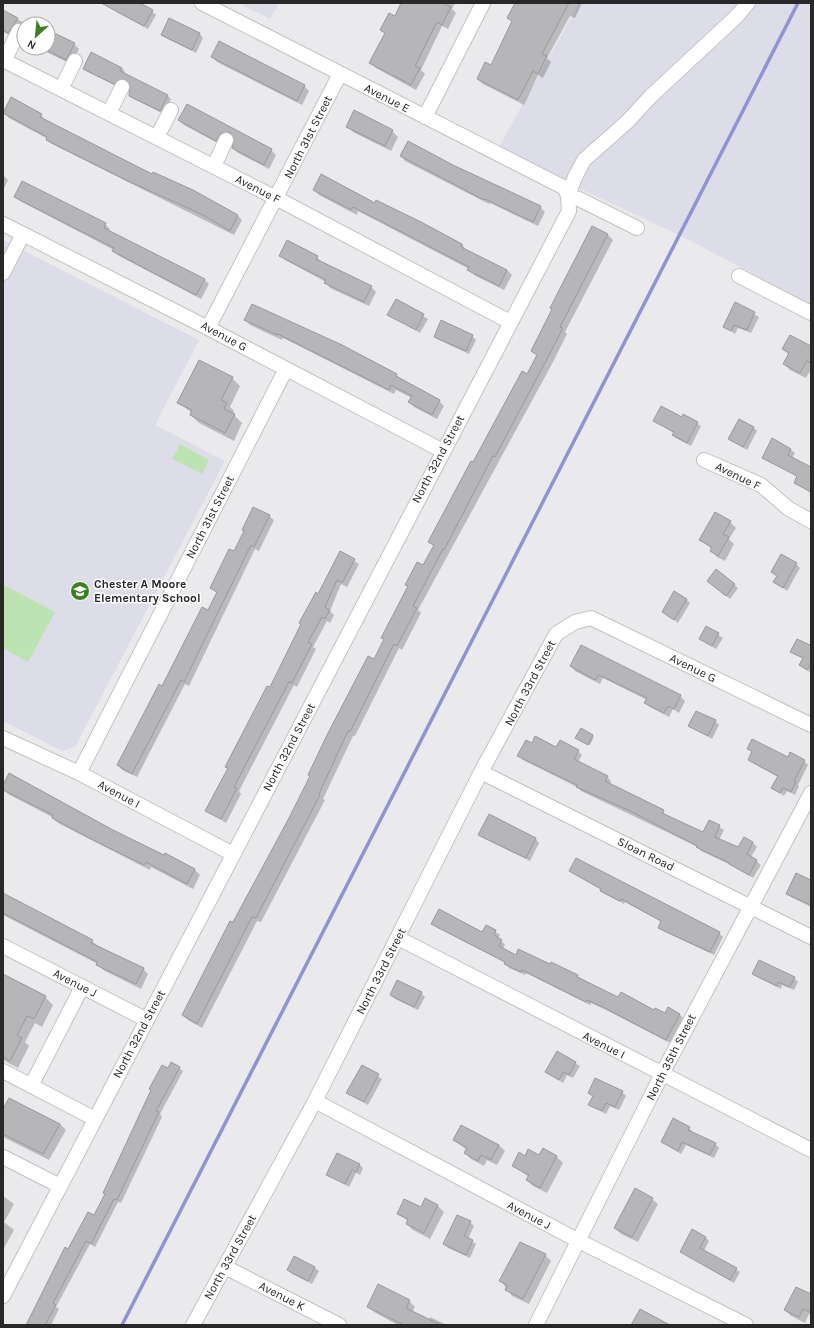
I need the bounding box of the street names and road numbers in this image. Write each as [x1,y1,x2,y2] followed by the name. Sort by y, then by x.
[362,81,412,115] street label: Avenue E
[281,93,335,181] street label: North 31st Street
[233,172,283,206] street label: Avenue F
[199,318,249,354] street label: Avenue G
[409,412,467,506] street label: North 32nd Street
[713,459,763,493] street label: Avenue F
[183,473,237,561] street label: North 31st Street
[501,637,559,728] street label: North 33rd Street
[667,651,719,685] street label: Avenue G
[260,700,318,794] street label: North 32nd Street
[96,777,142,811] street label: Avenue I
[615,834,677,874] street label: Sloan Road
[353,925,409,1017] street label: North 33rd Street
[51,966,99,1000] street label: Avenue J
[110,987,168,1081] street label: North 32nd Street
[643,1011,699,1103] street label: North 35th Street
[580,1028,628,1062] street label: Avenue I
[505,1198,553,1232] street label: Avenue J
[201,1212,259,1302] street label: North 33rd Street
[257,1278,308,1314] street label: Avenue K

